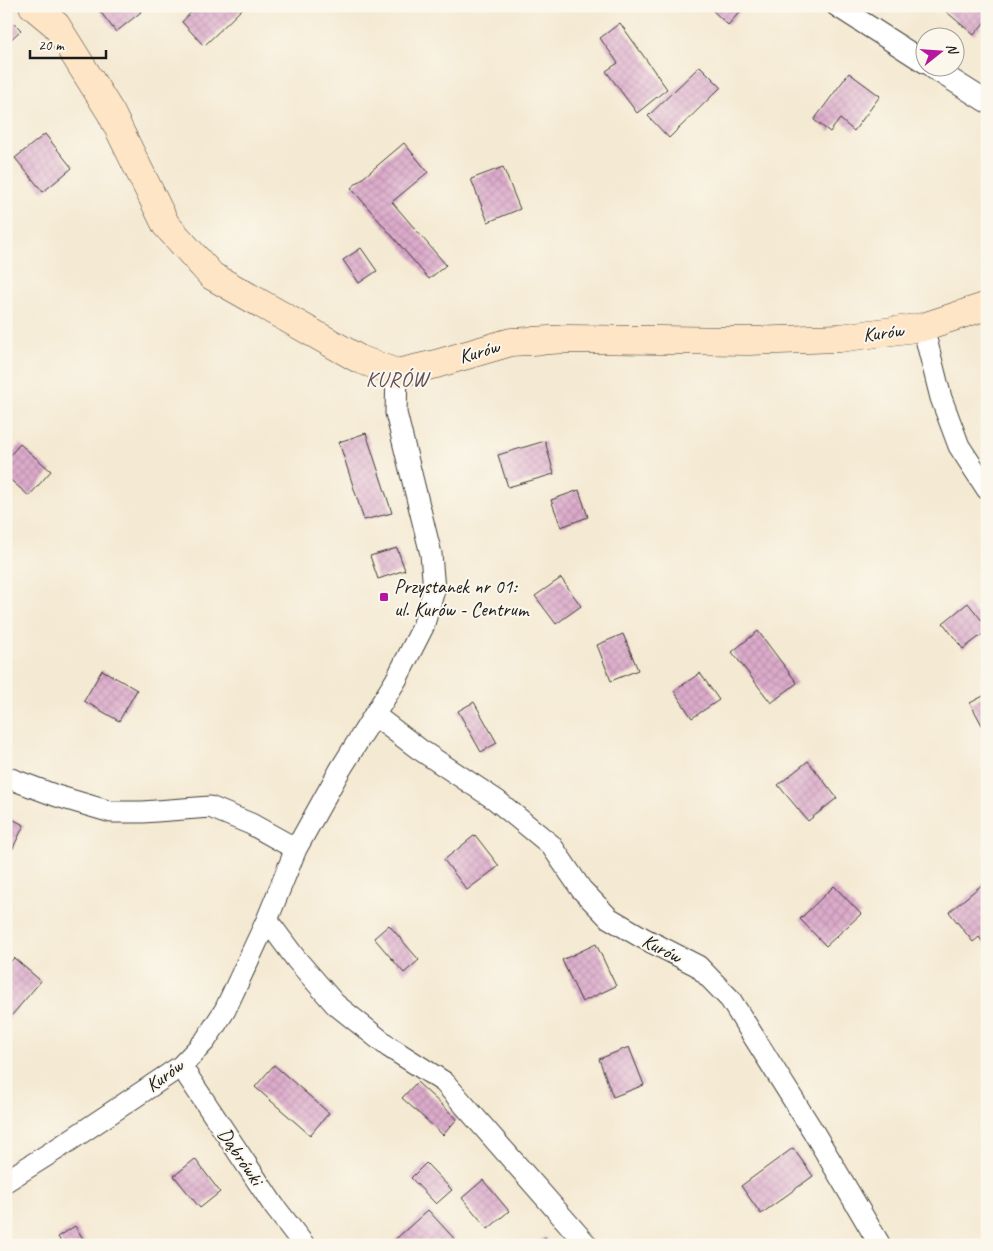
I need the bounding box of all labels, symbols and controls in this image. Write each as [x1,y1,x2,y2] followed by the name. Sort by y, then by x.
[30,28,106,60] scale bar
[916,28,966,78] north arrow
[38,36,65,55] text: 20 m
[943,42,962,57] text: N
[861,317,906,347] street label: Kurów
[456,333,504,369] street label: Kurów
[366,366,431,392] district label: KURÓW
[394,574,530,622] place label: Przystanek nr 01: ul. Kurów - Centrum
[378,591,390,603] marker: Przystanek nr 01: ul. Kurów - Centrum
[638,928,687,970] street label: Kurów
[140,1052,189,1097] street label: Kurów
[212,1122,270,1192] street label: Dąbrówki

